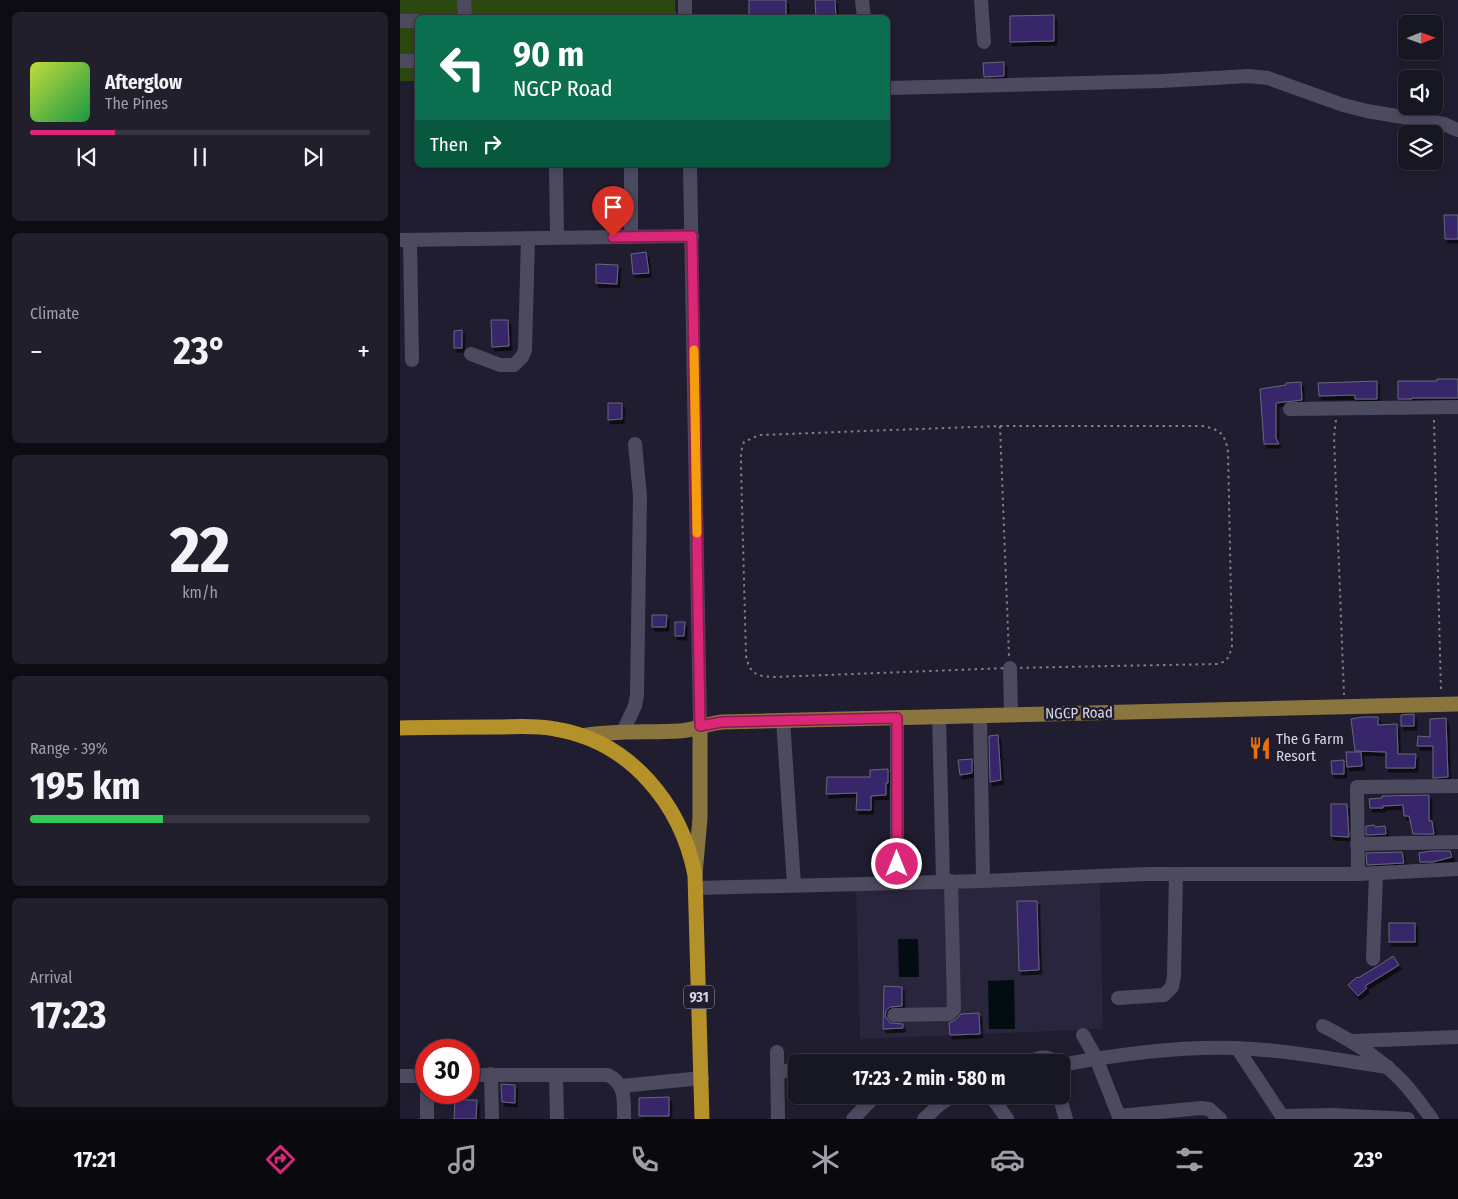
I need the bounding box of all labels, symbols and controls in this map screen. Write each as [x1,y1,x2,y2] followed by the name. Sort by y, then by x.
[1398,15,1442,60] north arrow
[1398,15,1443,170] map controls
[513,33,584,75] text: 90 m
[430,35,495,100] icon: left
[1398,70,1443,115] button: sound
[105,71,182,94] text: Afterglow
[513,75,612,102] text: NGCP Road
[105,94,168,113] text: The Pines
[1398,125,1443,170] button: layers
[478,130,506,158] icon: right
[430,133,468,156] text: Then
[73,143,101,171] icon: previous
[186,143,214,171] icon: pause
[299,143,327,171] icon: next
[592,186,634,237] pin
[599,193,627,221] icon: arrive
[30,304,79,323] text: Climate
[173,328,227,374] text: 23°
[30,335,43,368] text: −
[357,335,370,368] text: +
[170,511,230,589] text: 22
[182,583,218,602] text: km/h
[1045,703,1113,723] street label: NGCP Road
[1276,730,1344,765] place label: The G Farm Resort
[1247,735,1273,761] restaurant icon: The G Farm Resort
[30,739,108,758] text: Range · 39%
[30,763,141,809] text: 195 km
[870,837,922,889] position arrow
[30,968,72,987] text: Arrival
[684,986,714,1009] road number: 931
[30,992,107,1038] text: 17:23
[415,1039,480,1104] speed limit sign: 30
[852,1067,1006,1090] text: 17:23 · 2 min · 580 m
[263,1142,298,1177] icon: directions
[445,1142,480,1177] icon: music
[627,1142,662,1177] icon: phone
[808,1142,843,1177] icon: climate
[990,1142,1025,1177] icon: car
[1172,1142,1207,1177] icon: filters
[73,1146,116,1173] text: 17:21
[1354,1146,1385,1173] text: 23°

